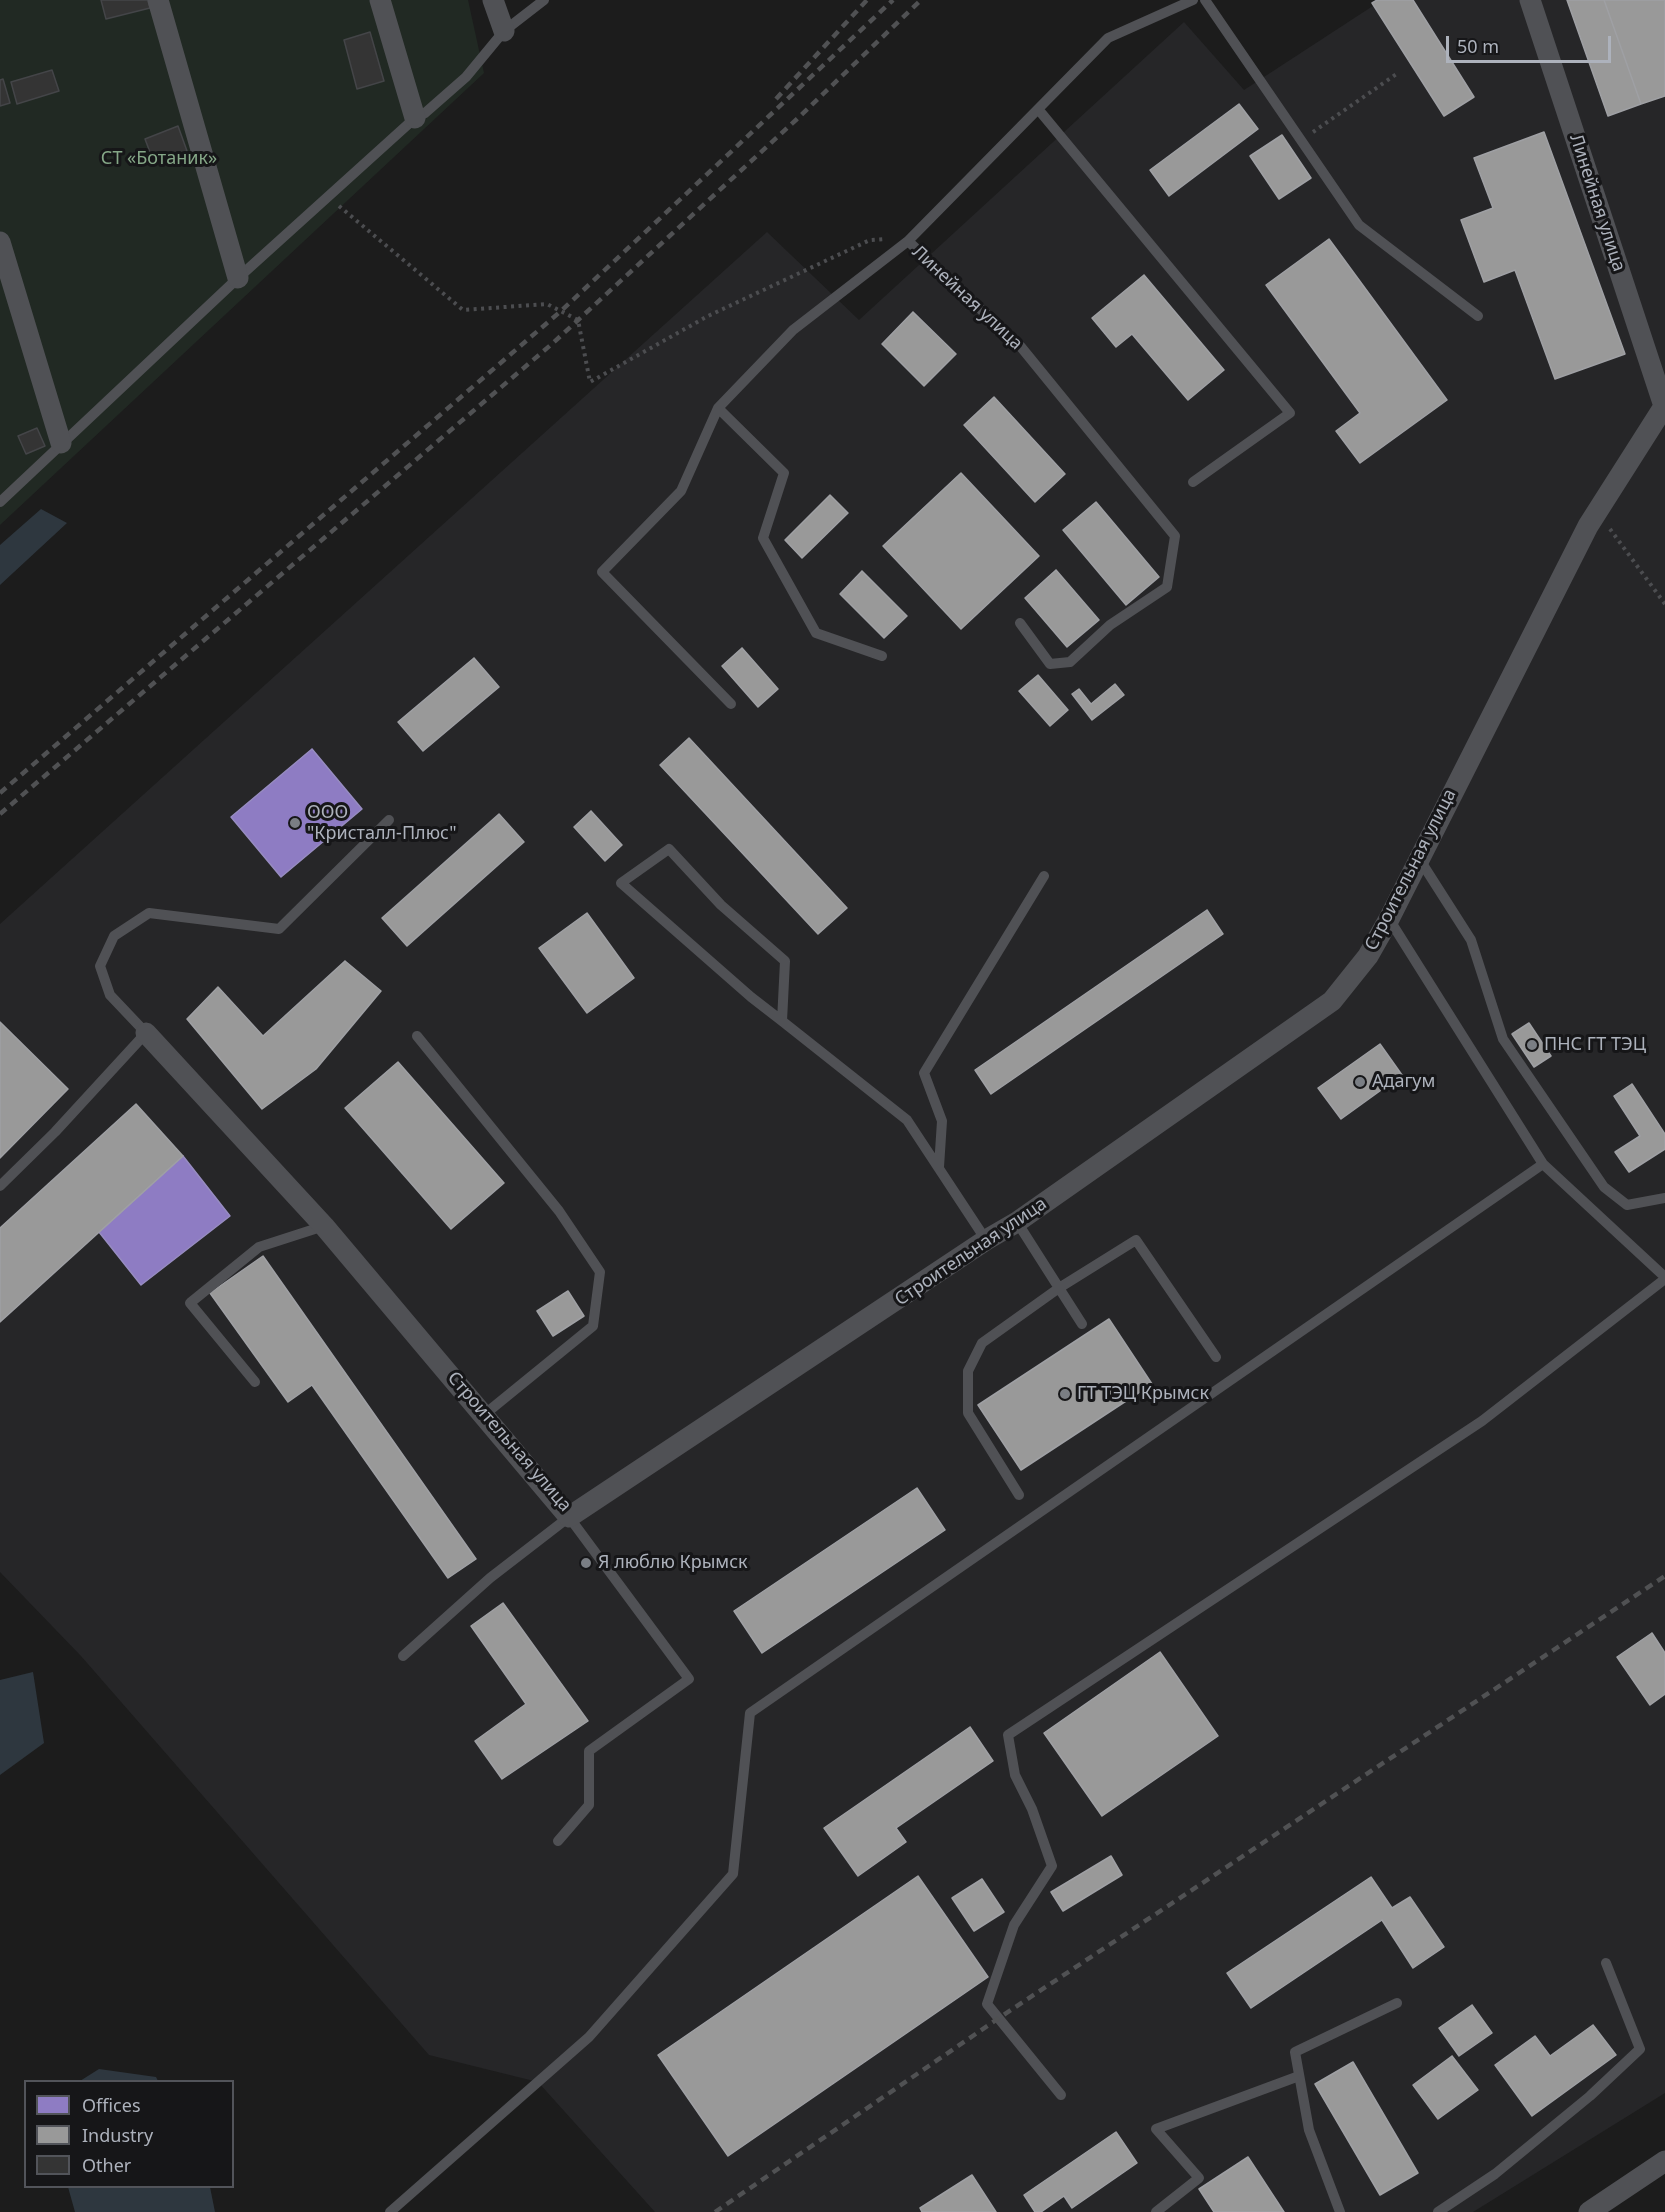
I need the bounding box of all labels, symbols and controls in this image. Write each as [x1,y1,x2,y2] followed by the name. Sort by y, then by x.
[1449,24,1614,62] scale bar
[1457,34,1499,58] text: 50 m
[1565,132,1629,274] street label: Линейная улица
[101,148,217,170] park label: СТ «Ботаник»
[907,241,1027,355] street label: Линейная улица
[1361,786,1461,954] street label: Строительная улица
[307,802,457,844] place label: ООО "Кристалл-Плюс"
[288,816,302,830] marker: ООО "Кристалл-Плюс"
[1544,1034,1646,1056] place label: ПНС ГТ ТЭЦ
[1525,1038,1539,1052] marker: ПНС ГТ ТЭЦ
[1372,1071,1435,1093] place label: Адагум
[1353,1075,1367,1089] marker: Адагум
[891,1193,1051,1311] street label: Строительная улица
[442,1368,576,1516] street label: Строительная улица
[1077,1383,1209,1405] place label: ГТ ТЭЦ Крымск
[1058,1387,1072,1401] marker: ГТ ТЭЦ Крымск
[598,1552,748,1574] place label: Я люблю Крымск
[579,1556,593,1570] marker: Я люблю Крымск
[24,2080,234,2188] legend
[82,2093,141,2117] text: Offices
[82,2123,153,2147] text: Industry
[82,2153,131,2177] text: Other

